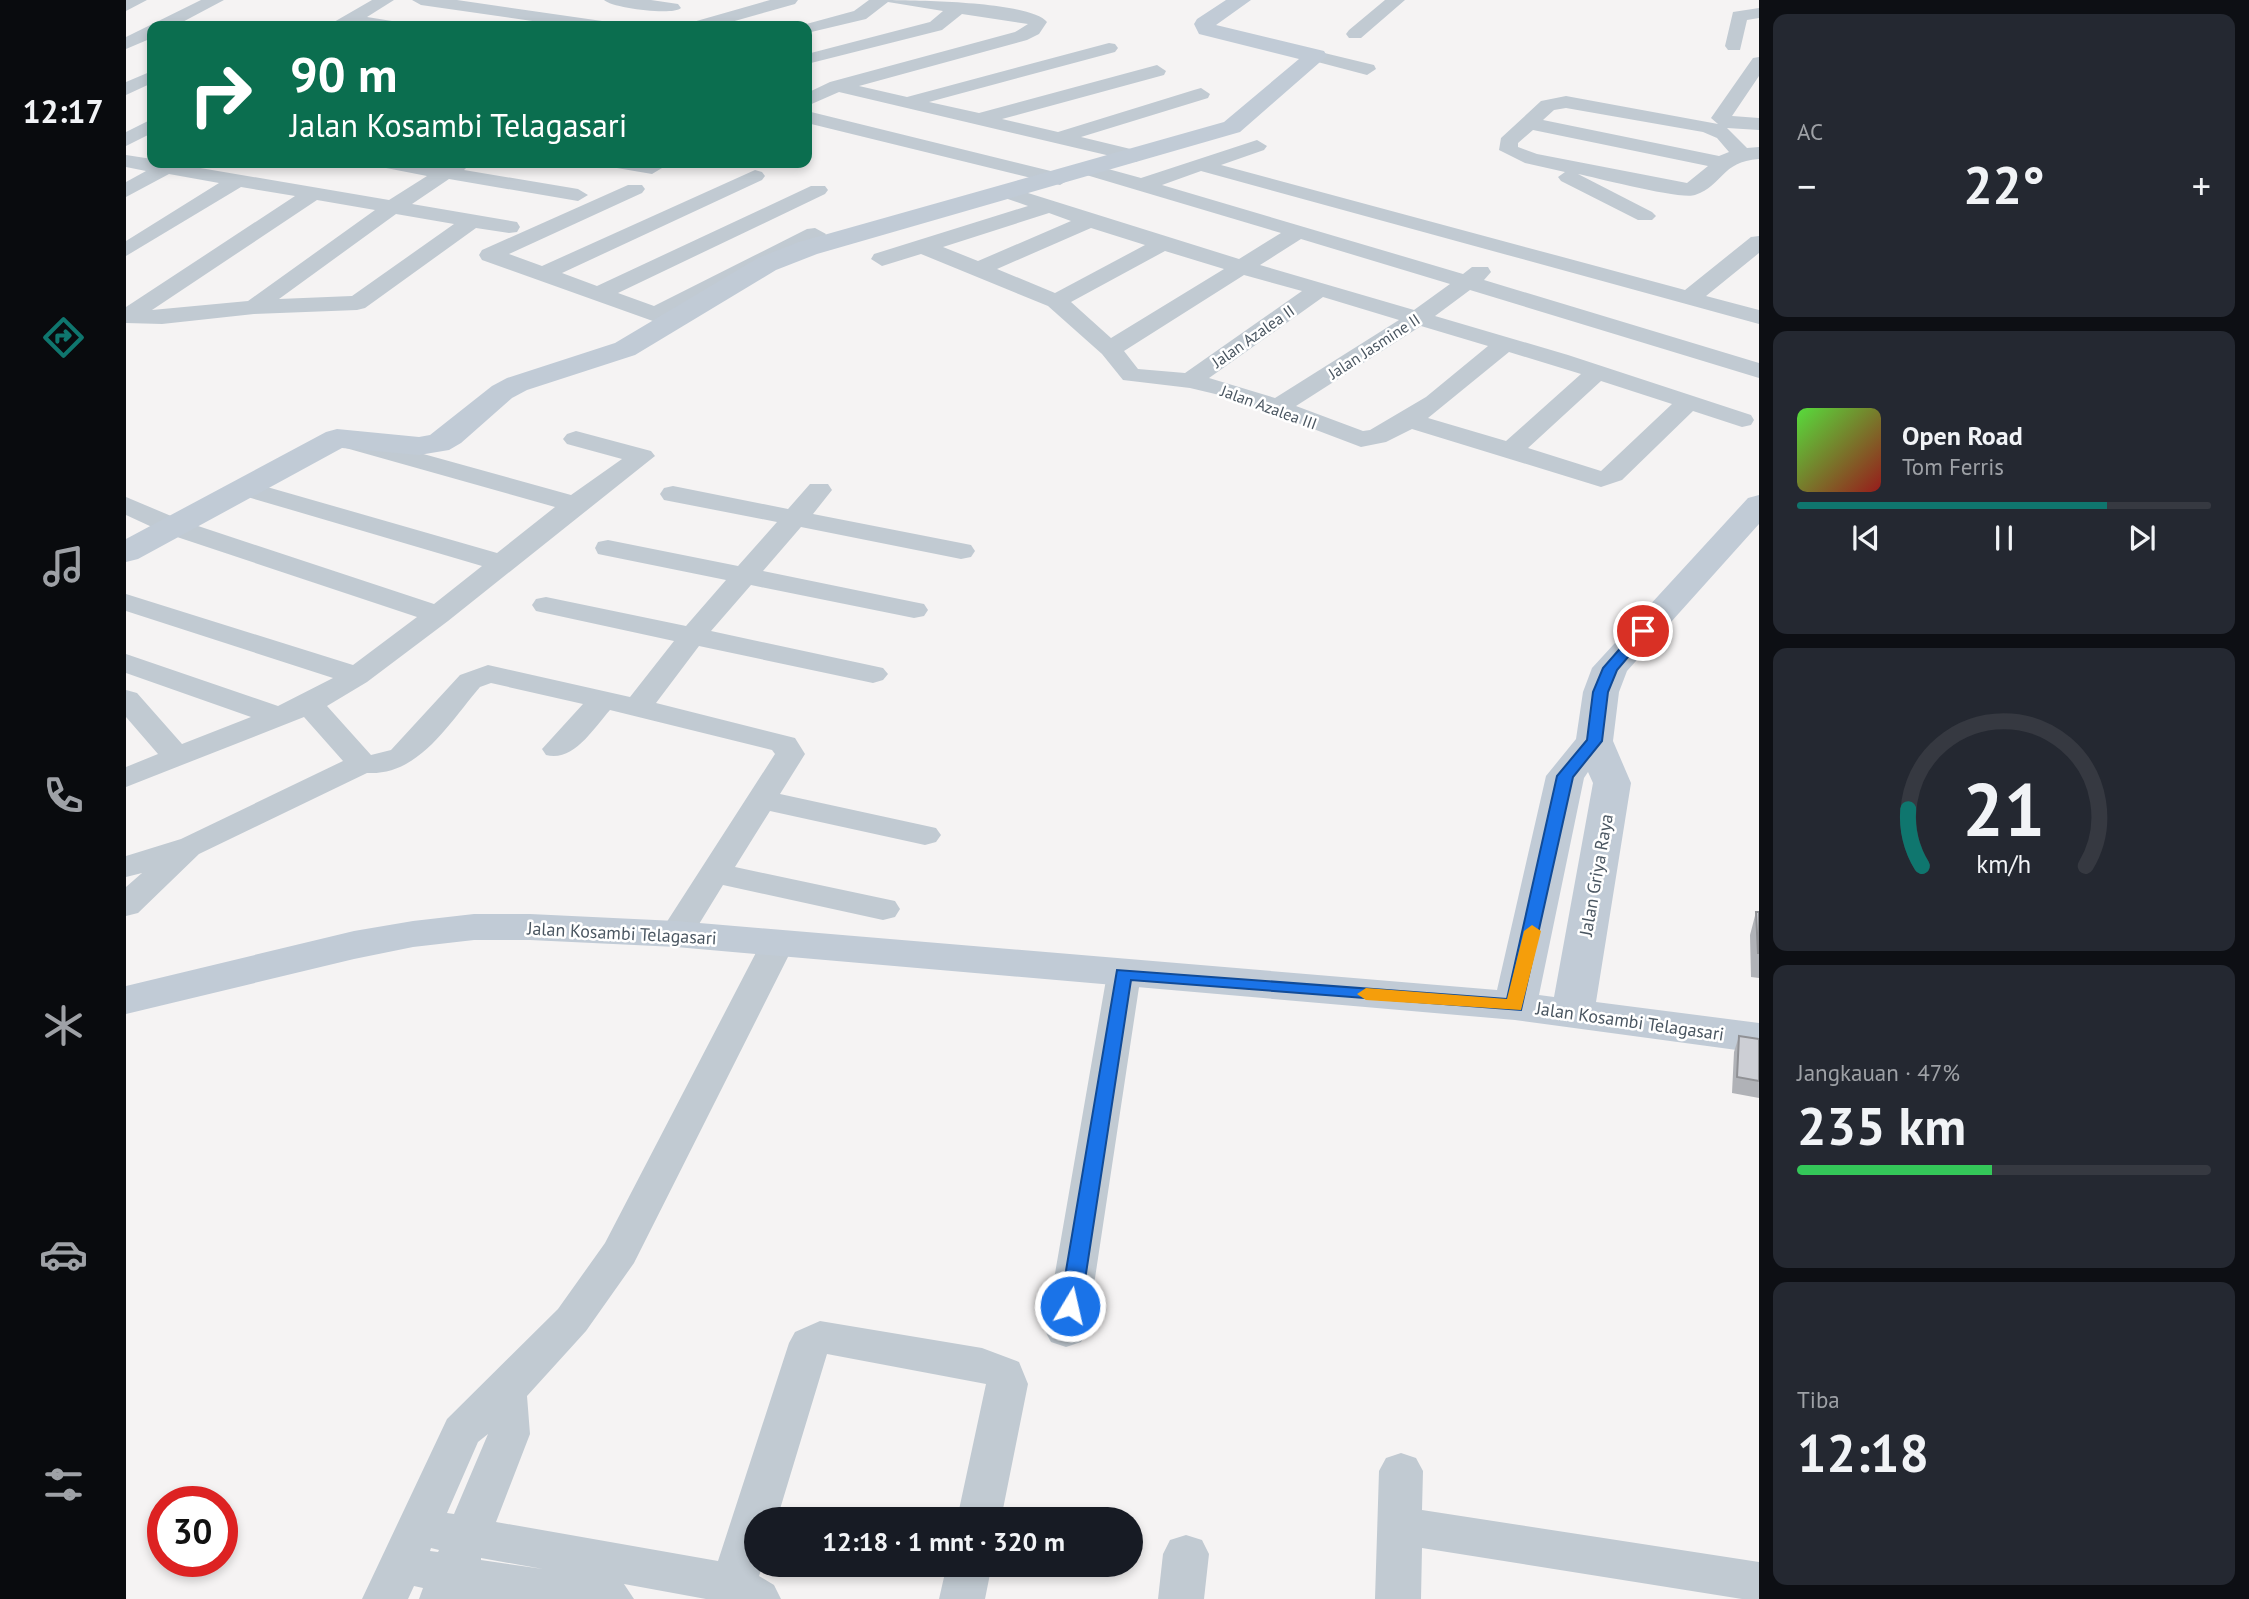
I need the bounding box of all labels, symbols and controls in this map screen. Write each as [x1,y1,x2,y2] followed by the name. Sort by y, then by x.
[290,42,397,106] text: 90 m
[175,49,266,140] icon: right
[22,90,104,132] text: 12:17
[290,104,627,146] text: Jalan Kosambi Telagasari
[1797,117,1823,146] text: AC
[1963,151,2045,218] text: 22°
[1797,161,1816,210] text: −
[2192,161,2211,210] text: +
[1207,300,1298,372] street label: Jalan Azalea II
[1324,309,1424,384] street label: Jalan Jasmine II
[39,313,88,362] icon: directions
[1217,380,1320,434] street label: Jalan Azalea III
[1902,419,2023,452] text: Open Road
[1902,452,2004,481] text: Tom Ferris
[1847,519,1885,557] icon: previous
[1985,519,2023,557] icon: pause
[2123,519,2161,557] icon: next
[39,542,88,591] icon: music
[1613,601,1673,661] pin
[1624,612,1662,650] icon: arrive
[1963,762,2045,856] text: 21
[39,771,88,820] icon: phone
[1574,812,1618,939] street label: Jalan Griya Raya
[1977,847,2031,879] text: km/h
[526,916,717,949] street label: Jalan Kosambi Telagasari
[1533,996,1726,1046] street label: Jalan Kosambi Telagasari
[39,1001,88,1050] icon: climate
[1797,1058,1960,1087] text: Jangkauan · 47%
[1797,1092,1966,1159] text: 235 km
[39,1230,88,1279] icon: car
[1033,1269,1107,1343] position arrow
[1797,1385,1840,1414] text: Tiba
[1797,1419,1929,1486] text: 12:18
[39,1460,88,1509] icon: filters
[147,1486,238,1577] speed limit sign: 30
[822,1525,1065,1558] text: 12:18 · 1 mnt · 320 m

